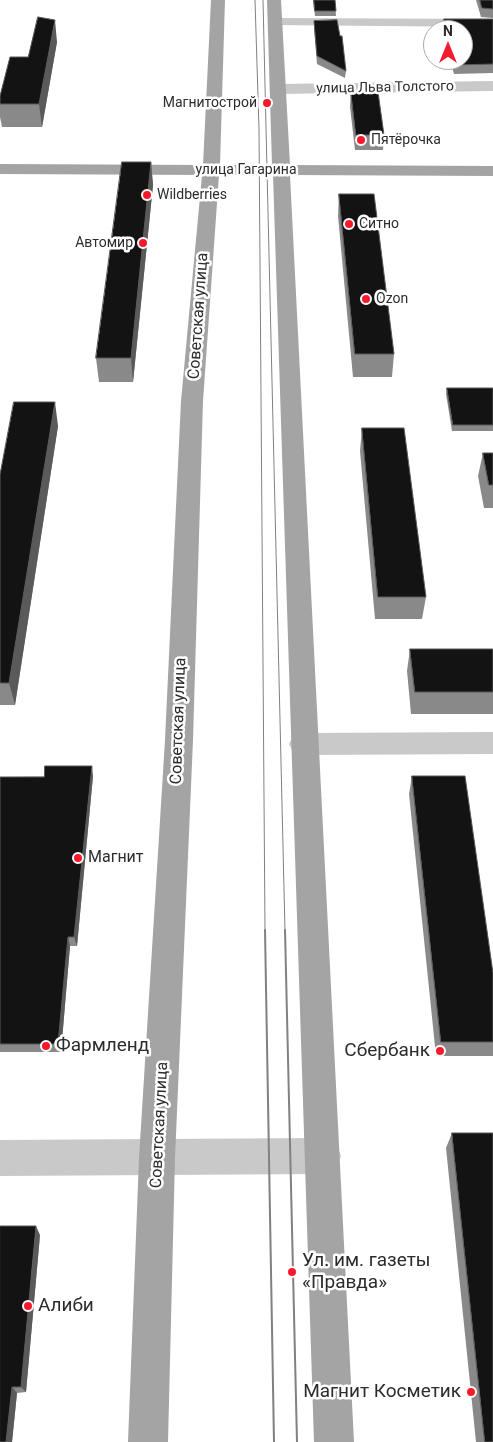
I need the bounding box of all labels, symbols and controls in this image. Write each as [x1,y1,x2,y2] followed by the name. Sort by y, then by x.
[423,20,473,70] north arrow
[443,23,453,39] text: N
[316,78,454,98] street label: улица Льва Толстого
[163,95,257,111] place label: Магнитострой
[261,97,273,109] marker: Магнитострой
[371,132,441,148] place label: Пятёрочка
[355,134,367,146] marker: Пятёрочка
[196,162,296,178] street label: улица Гагарина
[157,187,227,203] place label: Wildberries
[141,189,153,201] marker: Wildberries
[359,216,399,232] place label: Ситно
[343,218,355,230] marker: Ситно
[75,235,133,251] place label: Автомир
[137,237,149,249] marker: Автомир
[185,252,213,380] street label: Советская улица
[376,291,408,307] place label: Ozon
[360,293,372,305] marker: Ozon
[167,657,191,785] street label: Советская улица
[88,848,144,868] place label: Магнит
[72,852,84,864] marker: Магнит
[56,1035,149,1057] place label: Фармленд
[40,1040,52,1052] marker: Фармленд
[344,1040,430,1062] place label: Сбербанк
[434,1045,446,1057] marker: Сбербанк
[147,1061,173,1189] street label: Советская улица
[302,1250,431,1294] place label: Ул. им. газеты «Правда»
[286,1266,298,1278] marker: Ул. им. газеты «Правда»
[38,1295,94,1317] place label: Алиби
[22,1300,34,1312] marker: Алиби
[303,1381,461,1403] place label: Магнит Косметик
[465,1386,477,1398] marker: Магнит Косметик

